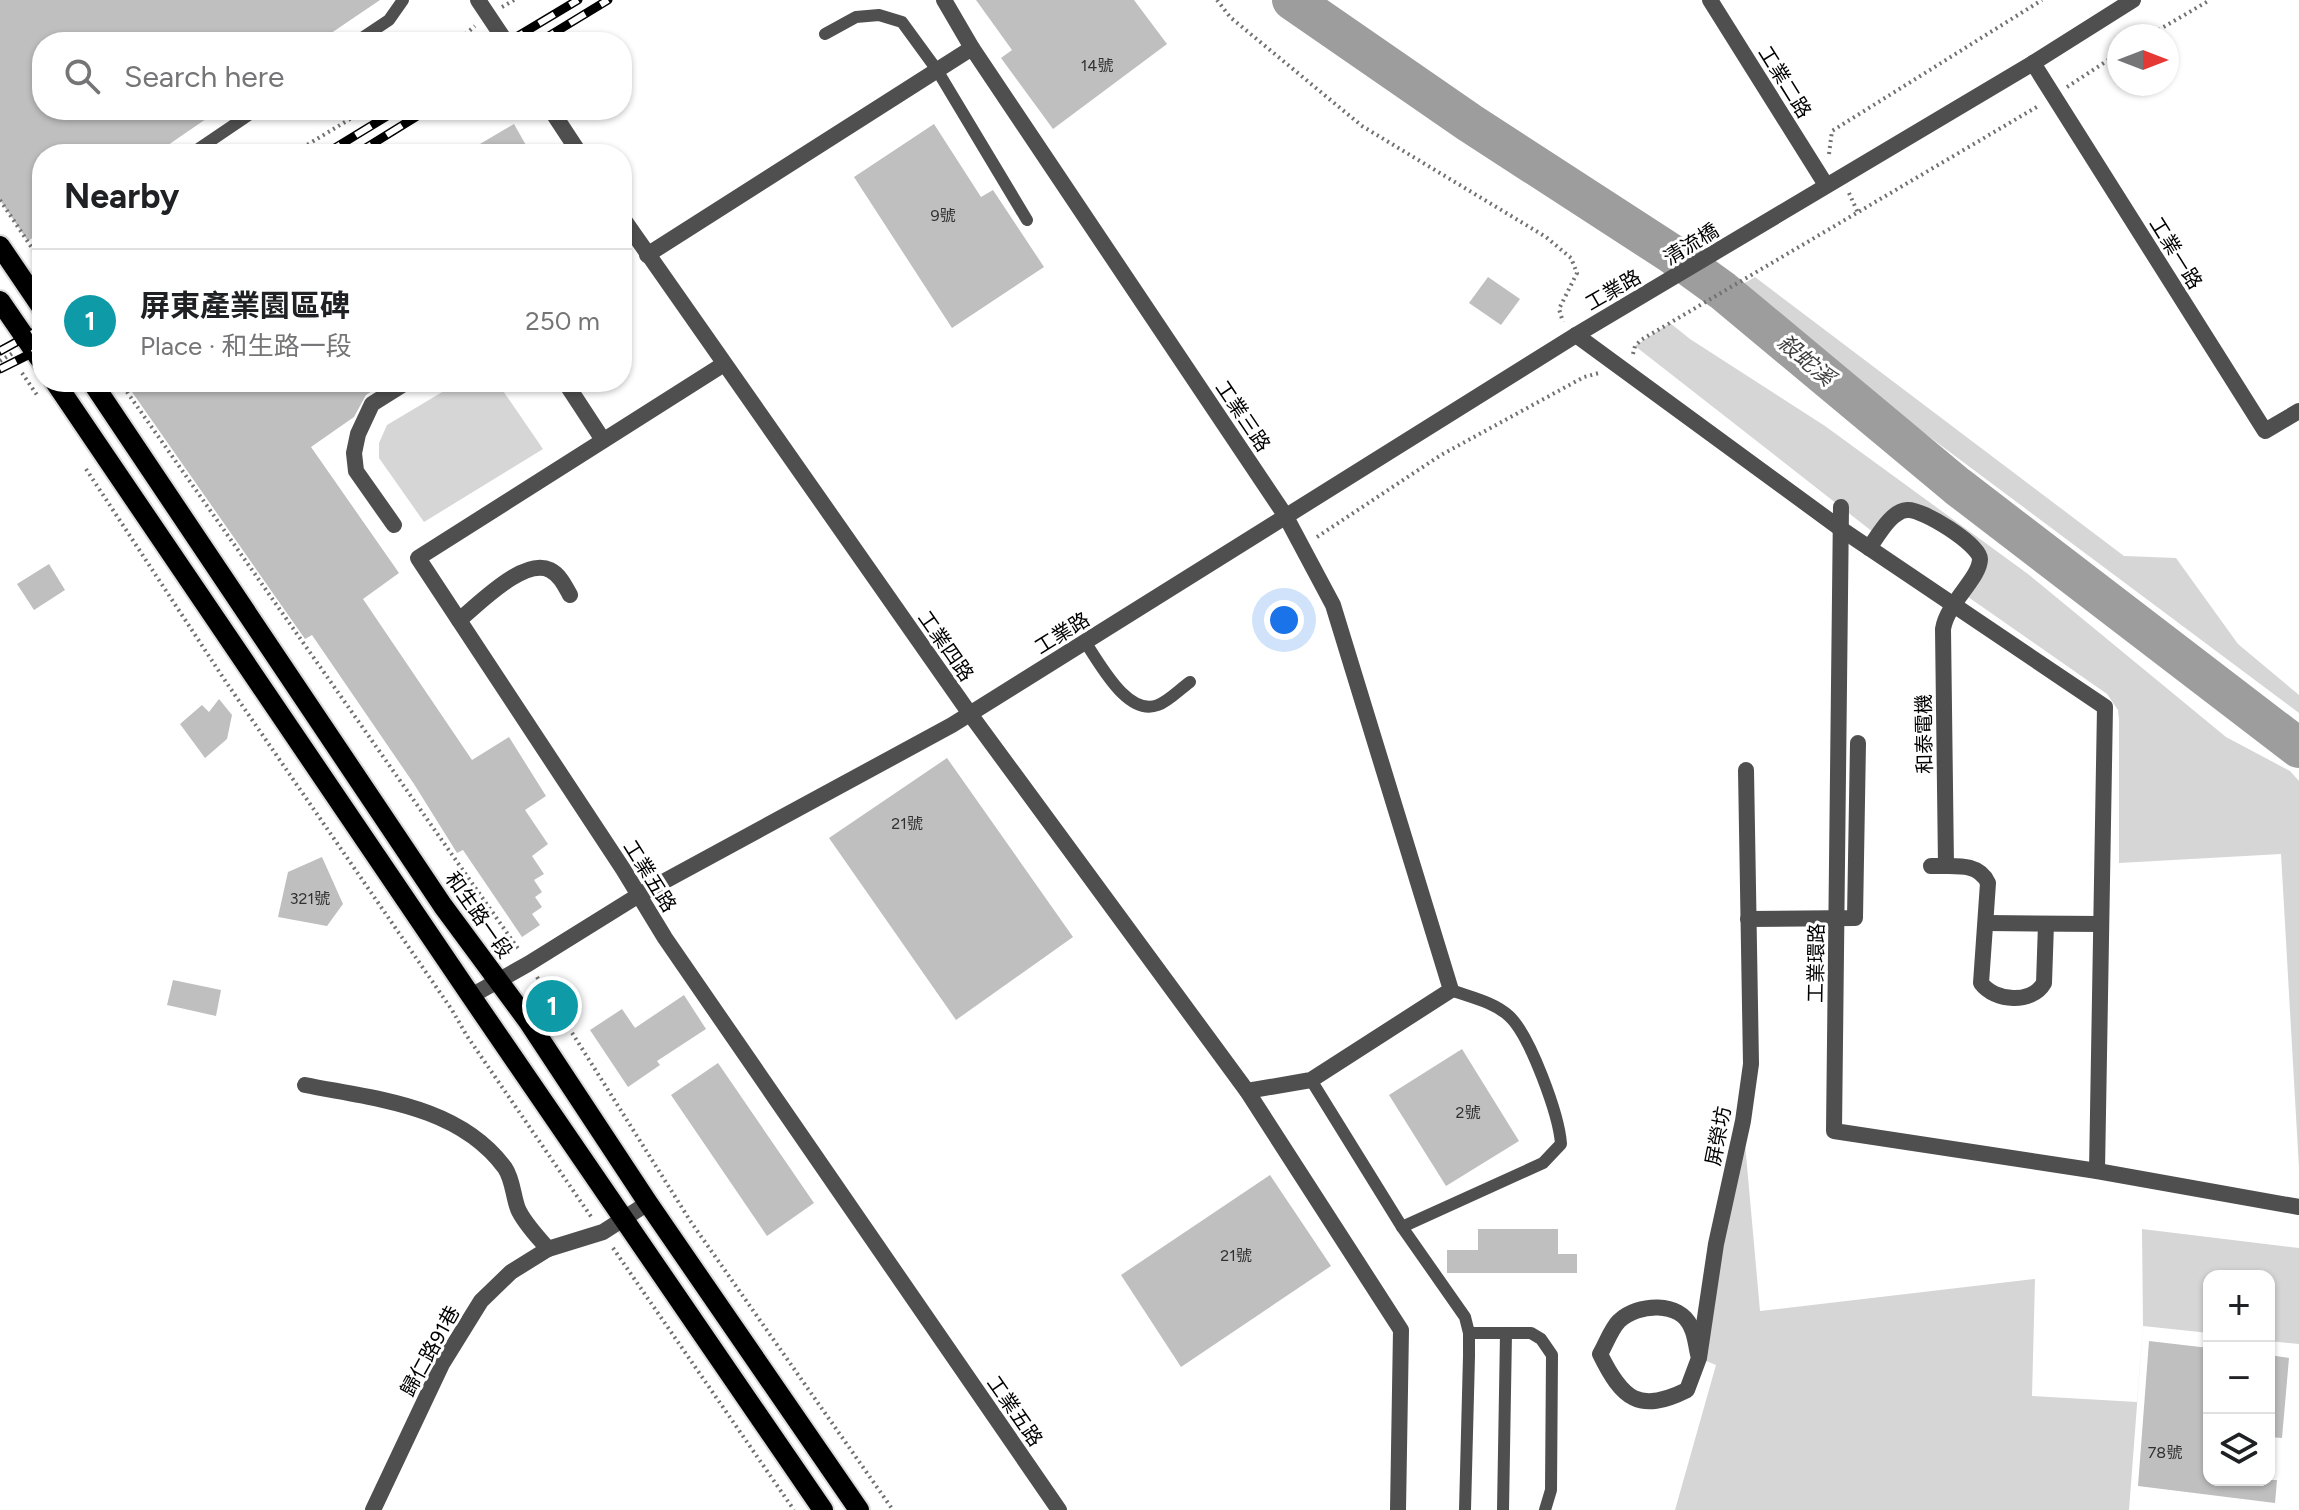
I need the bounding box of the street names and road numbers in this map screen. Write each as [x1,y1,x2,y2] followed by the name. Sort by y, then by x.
[1754,42,1816,122] street label: 工業二路
[2145,213,2207,293] street label: 工業一路
[1659,218,1723,270] street label: 清流橋
[1581,265,1645,315] street label: 工業路
[1211,376,1275,456] street label: 工業三路
[913,606,979,686] street label: 工業四路
[1030,607,1094,659] street label: 工業路
[1911,694,1937,774] street label: 和泰電機
[619,836,681,916] street label: 工業五路
[440,867,518,963] street label: 和生路一段
[1803,923,1829,1003] street label: 工業環路
[1700,1104,1736,1168] street label: 屏榮坊
[395,1302,465,1400] street label: 歸仁路91巷
[982,1371,1048,1451] street label: 工業五路

